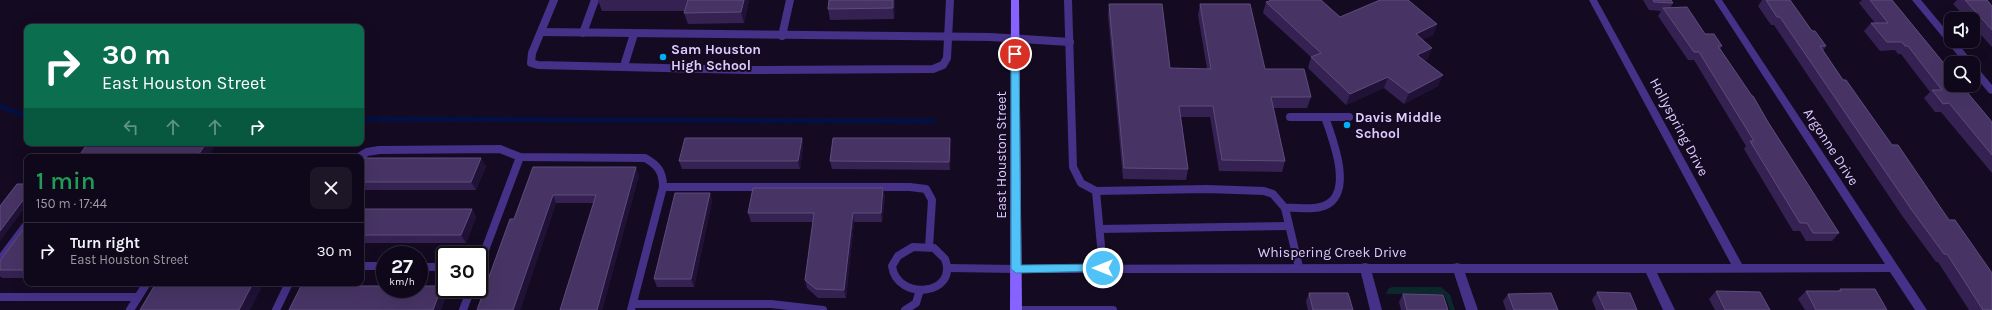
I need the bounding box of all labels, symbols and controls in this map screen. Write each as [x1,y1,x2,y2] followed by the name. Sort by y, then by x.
[1944,12,1980,92] map controls
[1944,12,1980,48] button: sound
[998,37,1032,71] pin
[102,38,171,71] text: 30 m
[36,40,88,92] icon: right
[671,41,761,74] place label: Sam Houston High School
[1004,43,1026,65] icon: arrive
[658,52,668,62] marker: Sam Houston High School
[1944,56,1980,92] button: search
[102,72,266,94] text: East Houston Street
[1646,75,1712,179] street label: Hollyspring Drive
[993,91,1010,219] street label: East Houston Street
[1800,105,1862,189] street label: Argonne Drive
[1355,109,1441,142] place label: Davis Middle School
[120,116,142,138] icon: left
[162,116,184,138] icon: ahead
[204,116,226,138] icon: ahead
[246,116,268,138] icon: right
[1342,120,1352,130] marker: Davis Middle School
[36,167,96,195] text: 1 min
[310,167,352,209] button: close
[36,196,107,211] text: 150 m · 17:44
[70,234,140,252] text: Turn right
[36,240,58,262] icon: right
[317,242,352,260] text: 30 m
[1258,244,1406,261] street label: Whispering Creek Drive
[436,246,488,298] speed limit sign: 30
[1082,247,1124,289] position arrow
[70,252,188,267] text: East Houston Street
[391,255,413,278] text: 27
[389,276,415,288] text: km/h

